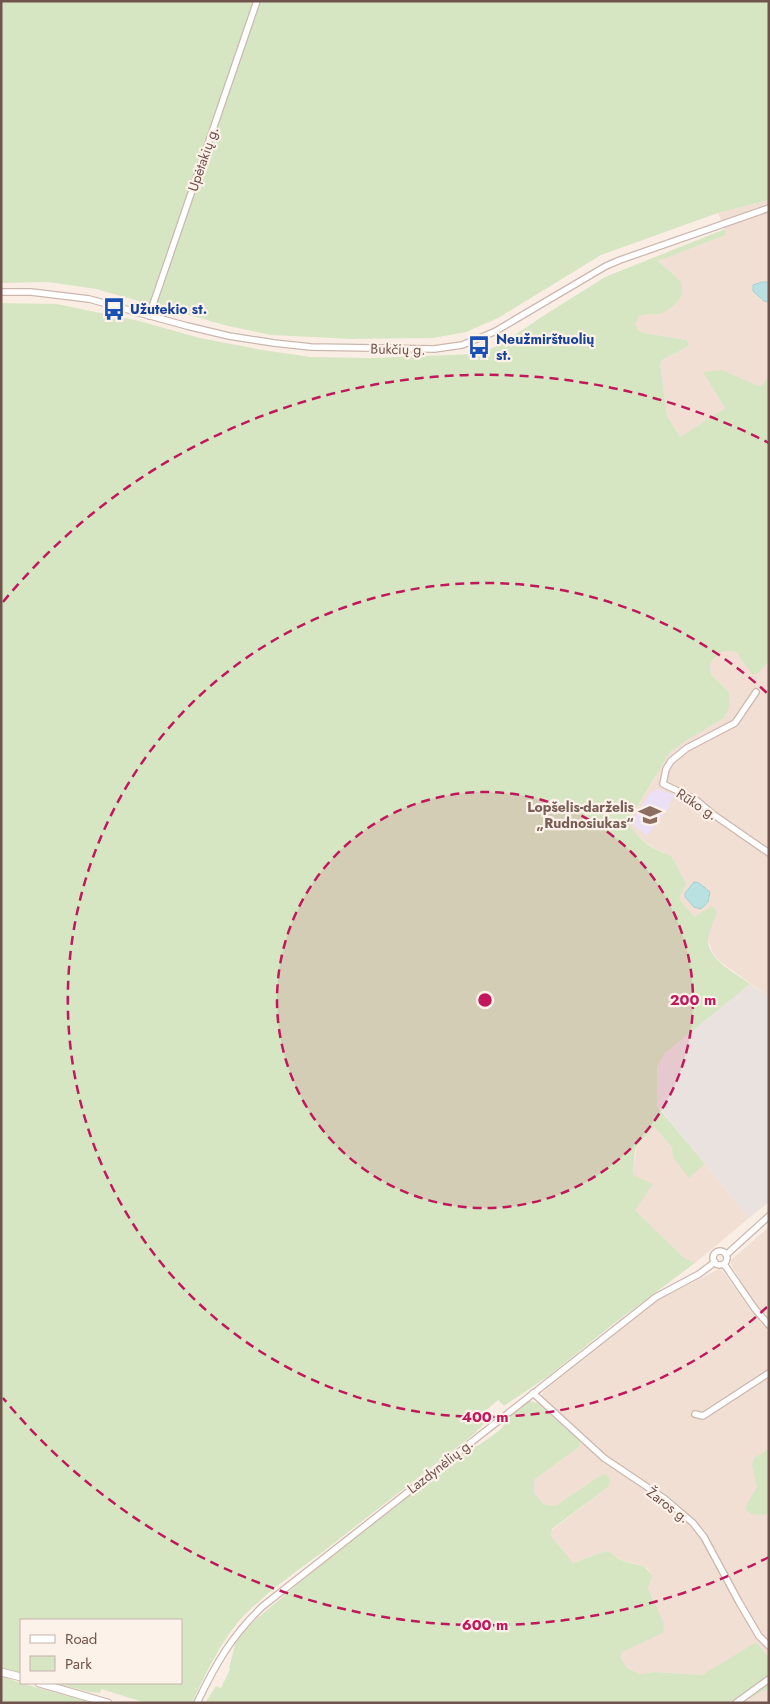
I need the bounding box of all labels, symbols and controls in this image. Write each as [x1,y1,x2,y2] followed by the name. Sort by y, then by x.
[183,124,223,194] street label: Upėtakių g.
[101,296,127,322] bus stop icon: Užutekio st.
[130,299,207,319] place label: Užutekio st.
[496,329,594,365] place label: Neužmirštuolių st.
[466,334,492,360] bus stop icon: Neužmirštuolių st.
[370,339,426,359] street label: Bukčių g.
[673,783,721,825] street label: Rūko g.
[527,797,635,833] place label: Lopšelis-darželis „Rudnosiukas“
[637,802,663,828] school or university icon: Lopšelis-darželis „Rudnosiukas“
[670,989,716,1011] text: 200 m
[476,991,494,1009] centre of rings
[461,1406,509,1428] text: 400 m
[403,1434,477,1498] street label: Lazdynėlių g.
[643,1482,693,1528] street label: Žaros g.
[462,1614,508,1636] text: 600 m
[20,1619,182,1684] legend
[65,1628,97,1650] text: Road
[65,1653,92,1675] text: Park

